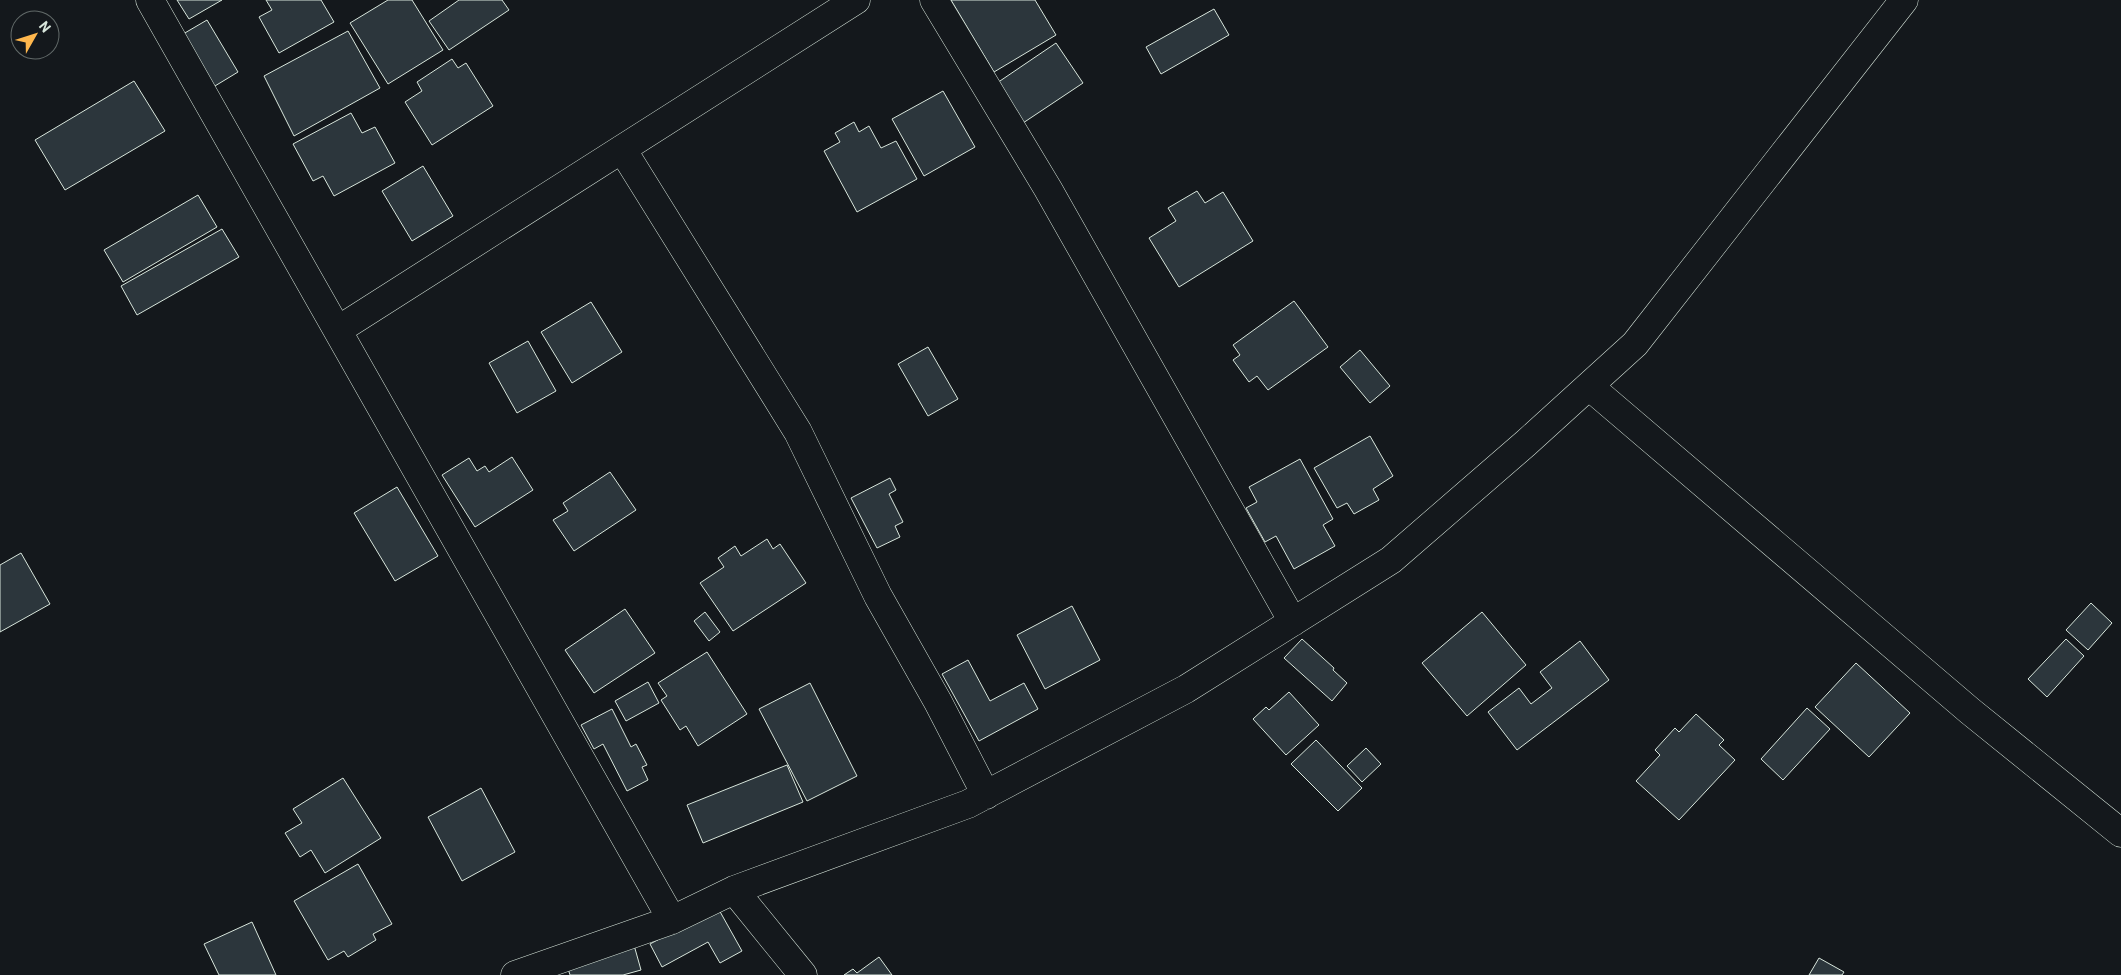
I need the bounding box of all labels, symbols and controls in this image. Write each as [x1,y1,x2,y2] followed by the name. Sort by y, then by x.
[10,10,60,60] north arrow
[36,18,55,35] text: N

